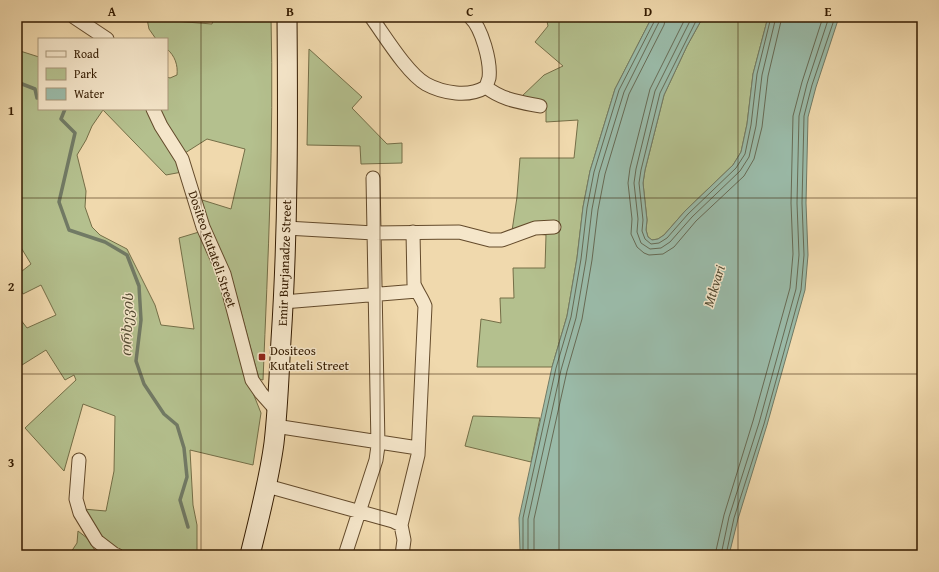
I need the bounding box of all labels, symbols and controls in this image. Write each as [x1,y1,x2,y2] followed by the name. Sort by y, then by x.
[108,2,117,21] text: A
[286,2,294,21] text: B
[466,2,474,21] text: C
[644,2,652,21] text: D
[825,2,832,21] text: E
[38,38,168,110] legend
[74,45,100,62] text: Road
[74,65,98,82] text: Park
[74,85,104,102] text: Water
[8,101,14,120] text: 1
[184,188,242,311] street label: Dositeo Kutateli Street
[273,199,296,327] street label: Emir Burjanadze Street
[698,262,730,309] water label: Mtkvari
[8,277,15,296] text: 2
[116,293,138,357] water label: ორხევის
[270,341,350,375] place label: Dositeos Kutateli Street
[257,352,267,362] marker: Dositeos Kutateli Street
[8,453,14,472] text: 3

